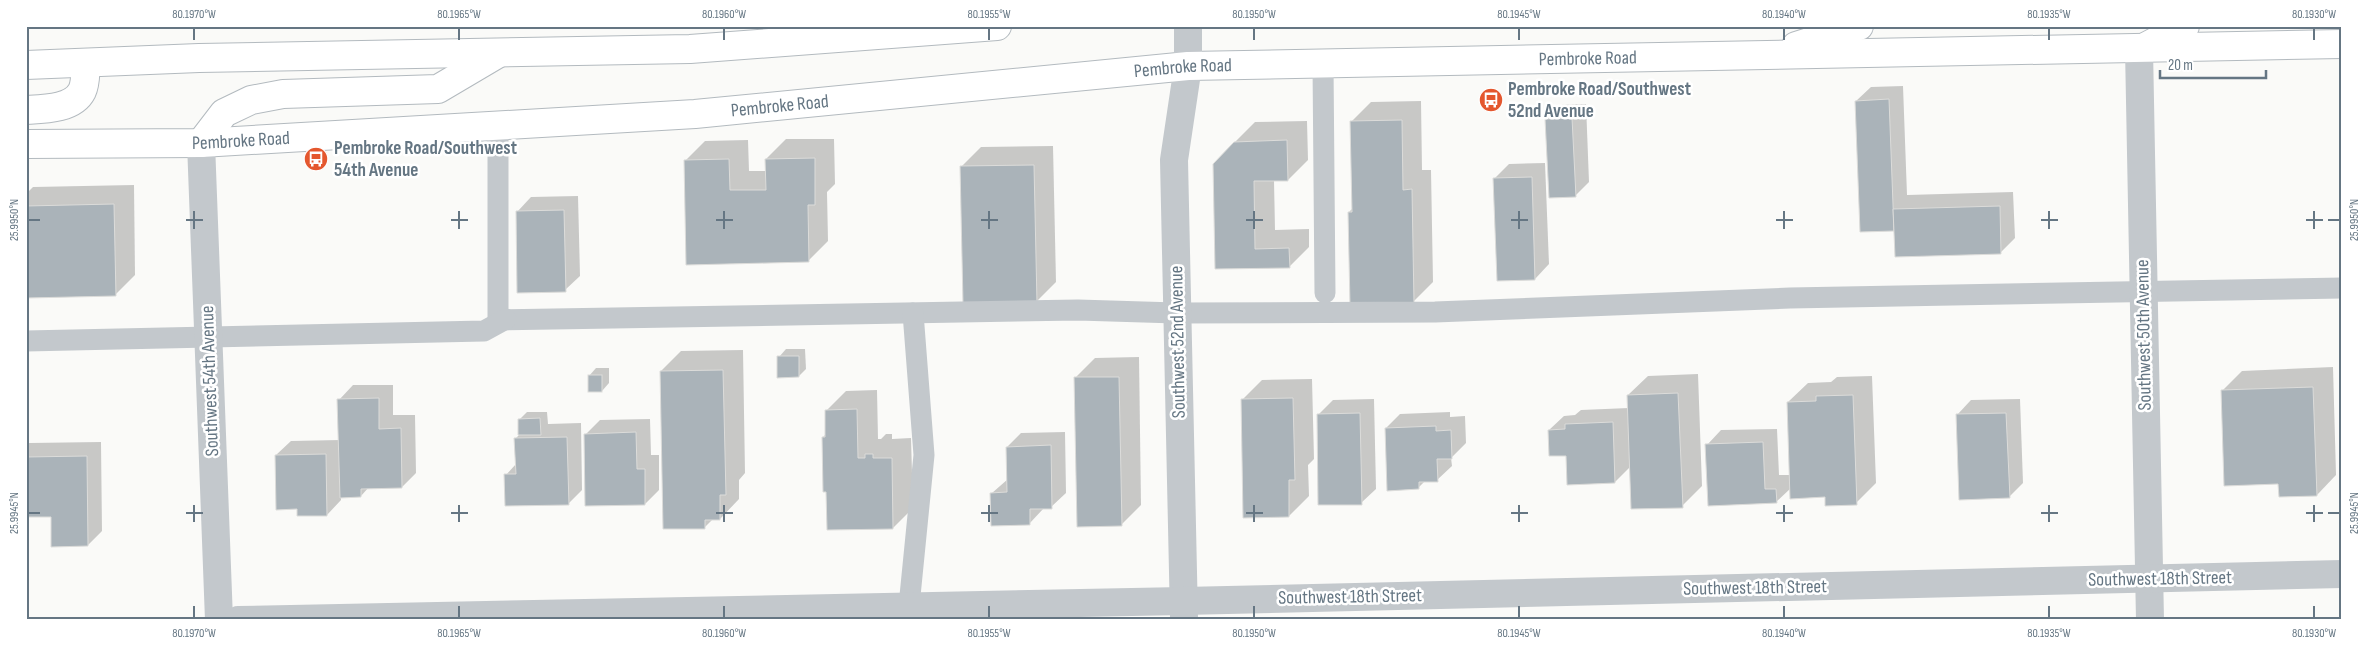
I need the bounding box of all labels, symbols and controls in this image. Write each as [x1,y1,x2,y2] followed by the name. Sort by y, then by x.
[172,7,216,22] text: 80.1970°W
[437,7,481,22] text: 80.1965°W
[702,7,746,22] text: 80.1960°W
[967,7,1011,22] text: 80.1955°W
[1232,7,1276,22] text: 80.1950°W
[1497,7,1541,22] text: 80.1945°W
[1762,7,1806,22] text: 80.1940°W
[2027,7,2071,22] text: 80.1935°W
[2292,7,2336,22] text: 80.1930°W
[1538,46,1637,71] street label: Pembroke Road
[2160,48,2267,80] scale bar
[1133,54,1232,83] street label: Pembroke Road
[2168,56,2193,75] text: 20 m
[1508,78,1691,123] place label: Pembroke Road/Southwest 52nd Avenue
[1478,87,1504,113] bus stop icon: Pembroke Road/Southwest 52nd Avenue
[730,90,830,122] street label: Pembroke Road
[192,126,291,155] street label: Pembroke Road
[334,137,517,182] place label: Pembroke Road/Southwest 54th Avenue
[303,146,329,172] bus stop icon: Pembroke Road/Southwest 54th Avenue
[7,199,22,241] text: 25.9950°N
[2347,199,2362,241] text: 25.9950°N
[2131,259,2157,411] street label: Southwest 50th Avenue
[1165,265,1191,419] street label: Southwest 52nd Avenue
[196,305,224,457] street label: Southwest 54th Avenue
[7,492,22,534] text: 25.9945°N
[2347,492,2362,534] text: 25.9945°N
[2088,566,2232,592] street label: Southwest 18th Street
[1683,575,1827,601] street label: Southwest 18th Street
[1278,584,1422,610] street label: Southwest 18th Street
[172,626,216,641] text: 80.1970°W
[437,626,481,641] text: 80.1965°W
[702,626,746,641] text: 80.1960°W
[967,626,1011,641] text: 80.1955°W
[1232,626,1276,641] text: 80.1950°W
[1497,626,1541,641] text: 80.1945°W
[1762,626,1806,641] text: 80.1940°W
[2027,626,2071,641] text: 80.1935°W
[2292,626,2336,641] text: 80.1930°W

